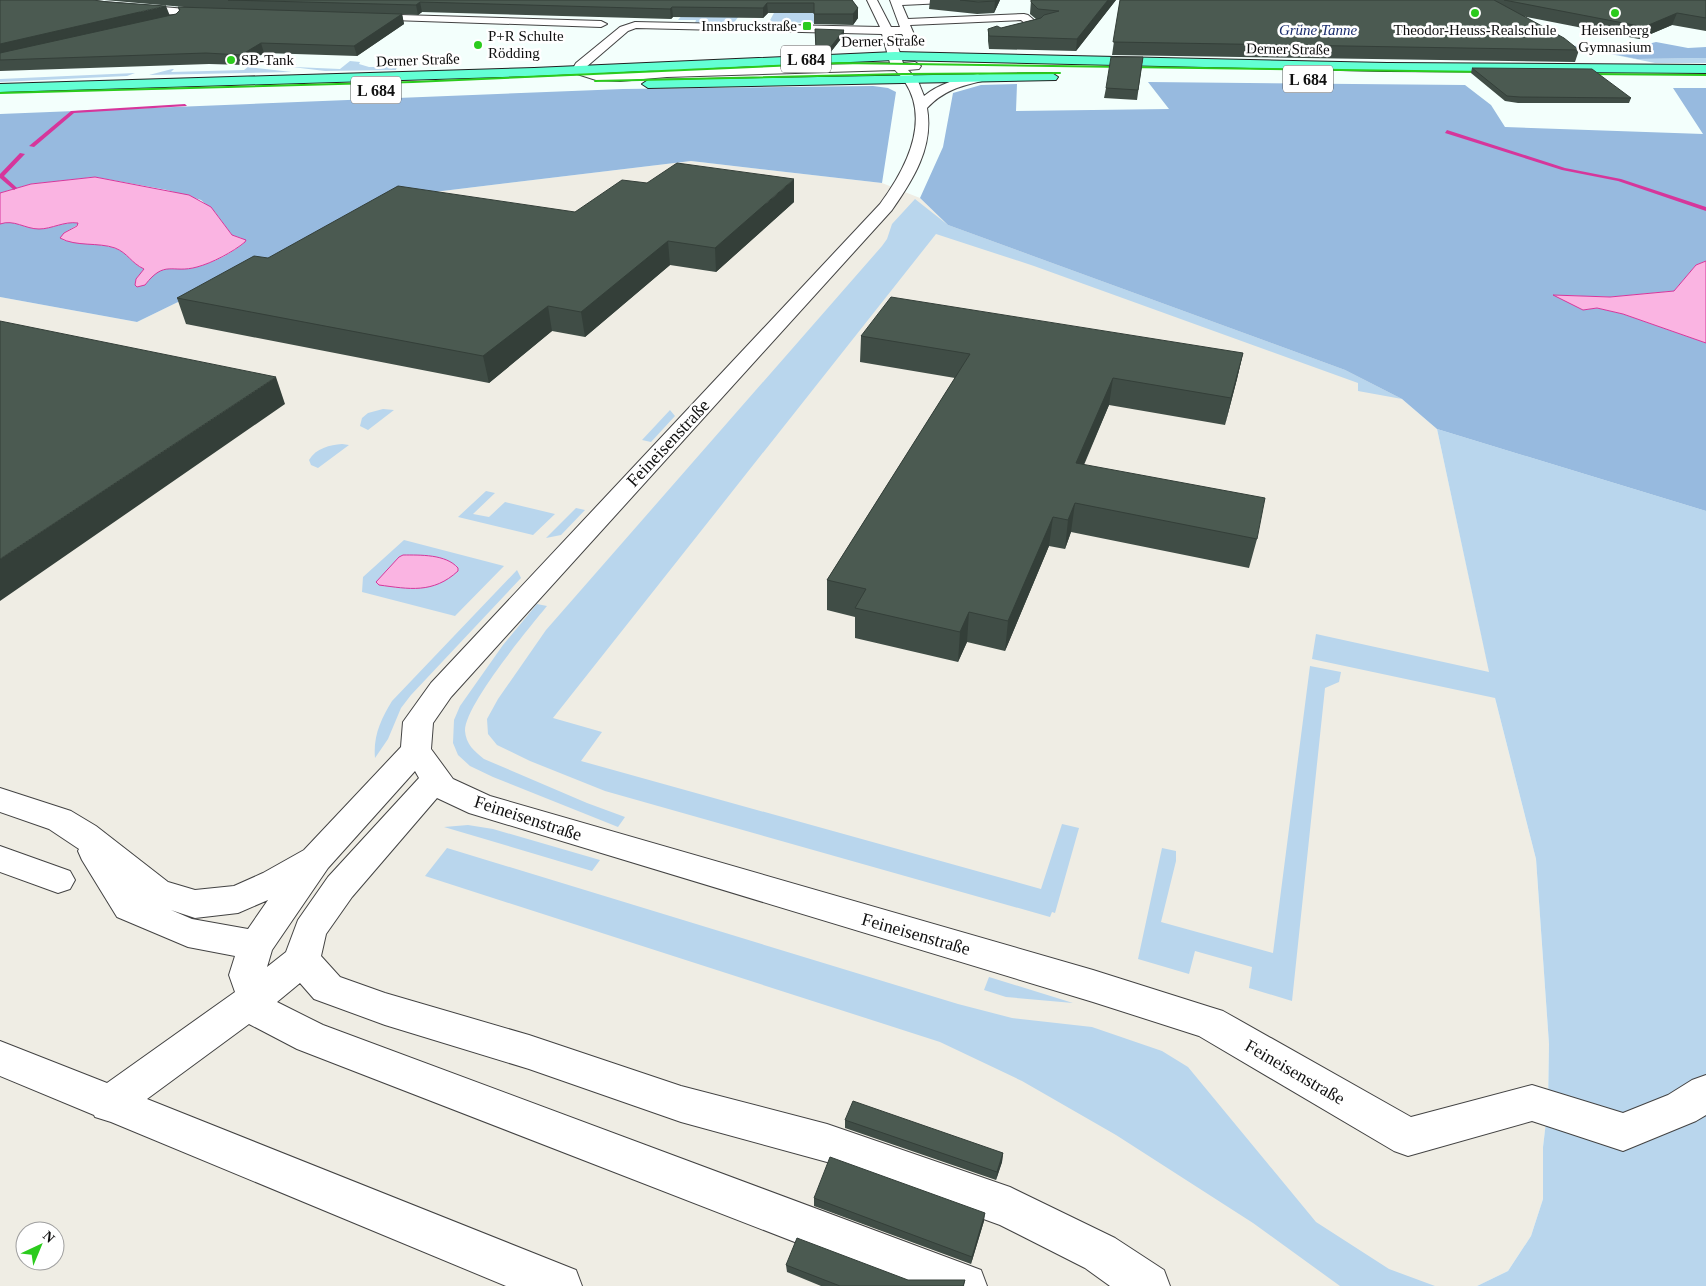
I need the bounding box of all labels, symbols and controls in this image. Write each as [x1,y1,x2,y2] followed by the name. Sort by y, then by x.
[1469,7,1481,19] marker: Theodor-Heuss-Realschule
[1609,7,1621,19] marker: Heisenberg Gymnasium
[701,18,797,34] place label: Innsbruckstraße
[801,20,813,32] marker: Innsbruckstraße
[1279,22,1357,38] park label: Grüne Tanne
[1394,22,1557,38] place label: Theodor-Heuss-Realschule
[1578,22,1652,55] place label: Heisenberg Gymnasium
[488,28,564,61] place label: P+R Schulte Rödding
[841,32,925,50] street label: Derner Straße
[472,39,484,51] marker: P+R Schulte Rödding
[1246,40,1330,58] street label: Derner Straße
[781,46,831,72] road number: L 684
[376,51,460,69] street label: Derner Straße
[241,52,295,68] place label: SB-Tank
[225,54,237,66] marker: SB-Tank
[1283,66,1333,92] road number: L 684
[351,76,401,104] road number: L 684
[623,395,713,491] street label: Feineisenstraße
[472,791,584,845] street label: Feineisenstraße
[859,909,973,959] street label: Feineisenstraße
[1242,1035,1348,1109] street label: Feineisenstraße
[15,1221,65,1271] north arrow
[40,1228,58,1246] text: N

